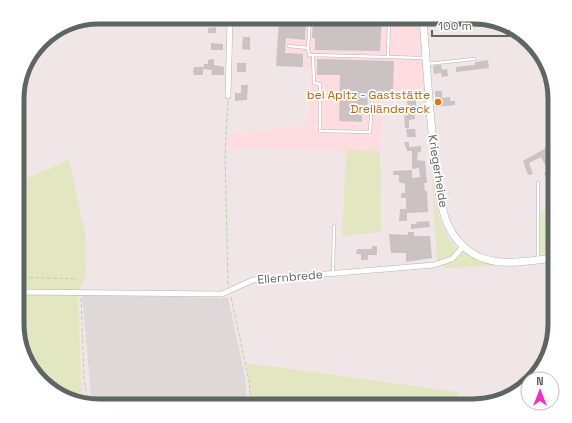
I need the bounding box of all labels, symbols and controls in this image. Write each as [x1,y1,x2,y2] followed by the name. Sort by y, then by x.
[432,12,509,38] scale bar
[438,18,472,34] text: 100 m
[307,87,431,117] place label: bei Apitz - Gaststätte Dreiländereck
[433,97,443,107] marker: bei Apitz - Gaststätte Dreiländereck
[424,133,452,209] street label: Kriegerheide
[257,266,323,288] street label: Ellernbrede
[520,371,560,411] north arrow
[536,374,544,388] text: N

